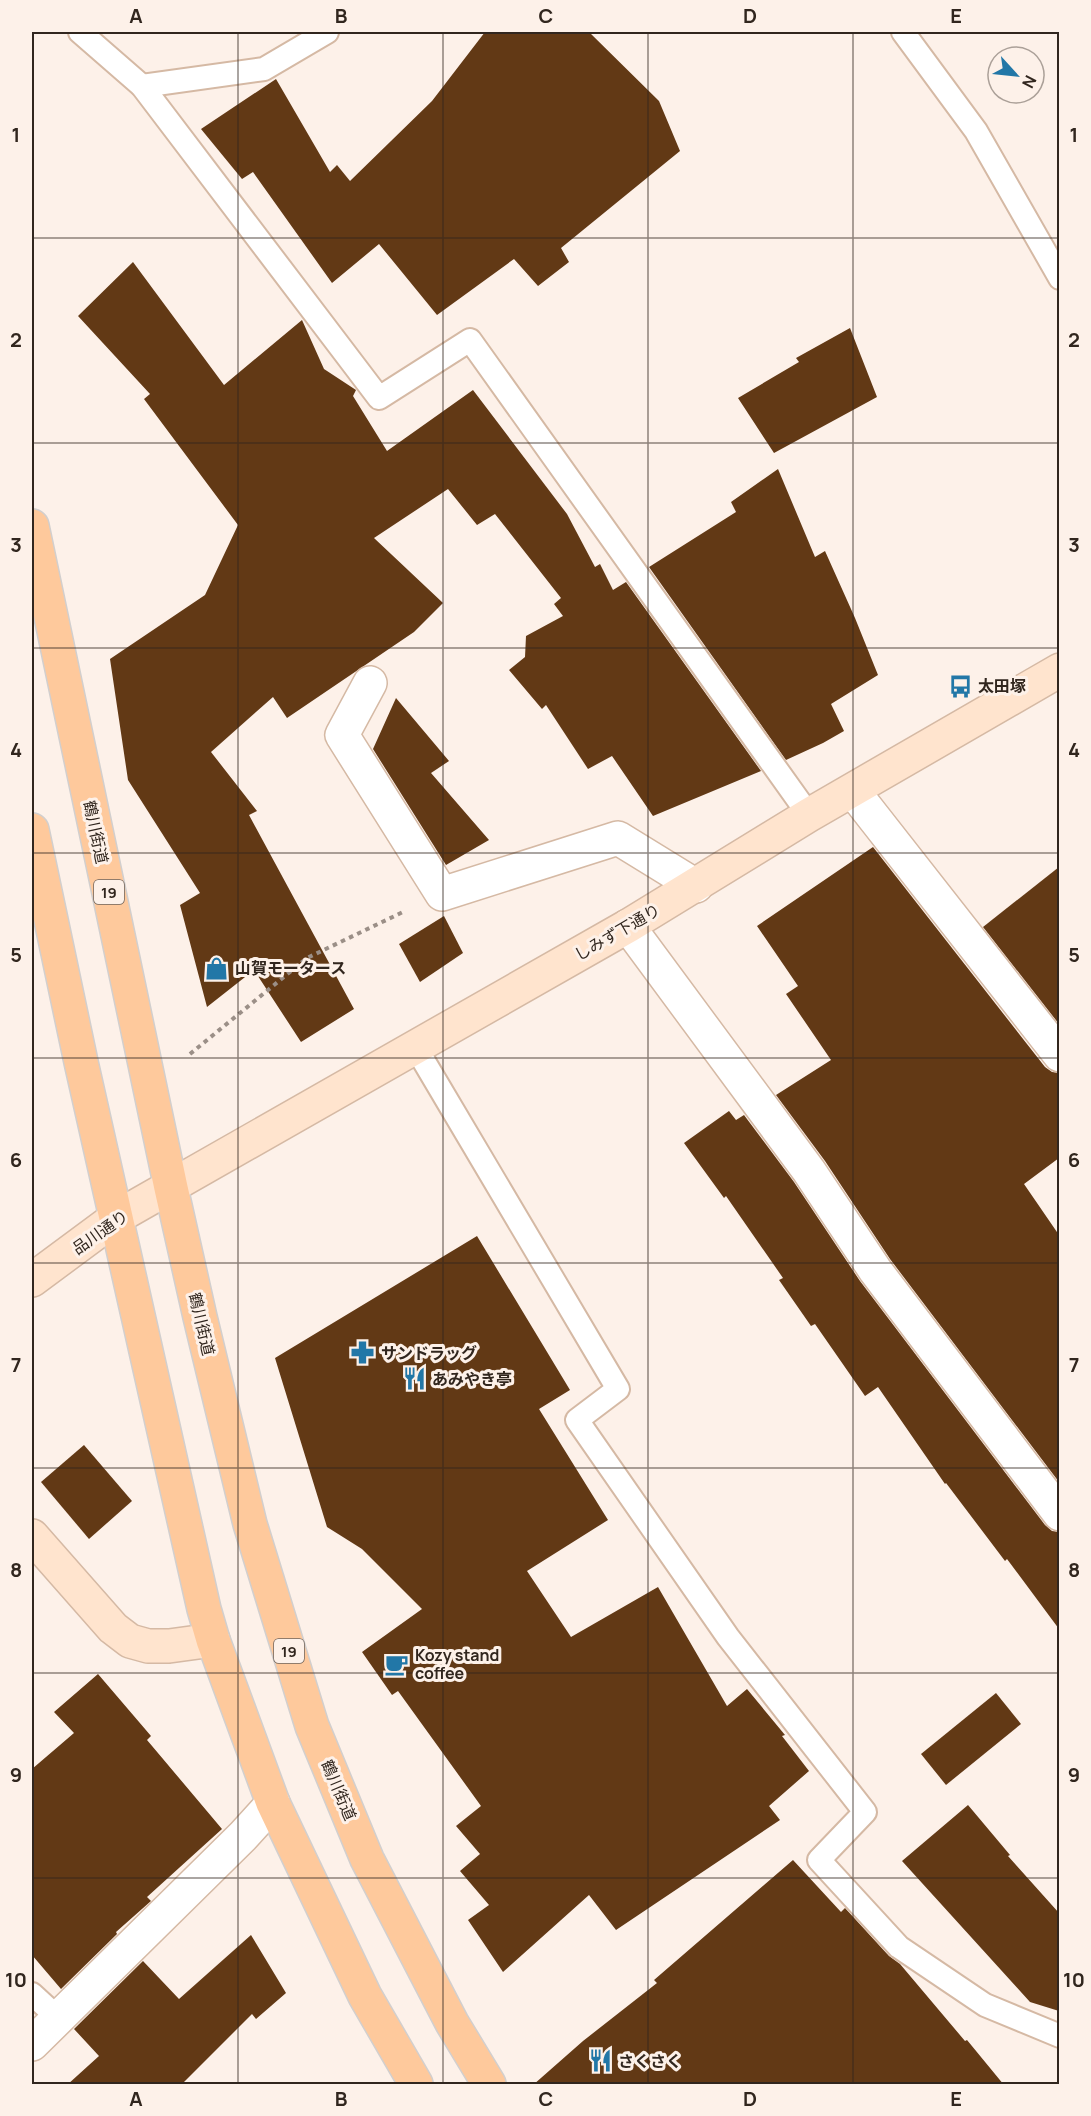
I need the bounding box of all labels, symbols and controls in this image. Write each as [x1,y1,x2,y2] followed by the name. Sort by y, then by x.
[129,2,143,29] text: A
[335,2,348,29] text: B
[539,2,553,29] text: C
[743,2,757,29] text: D
[950,2,962,29] text: E
[986,45,1046,105] north arrow
[1017,72,1042,92] text: N
[12,121,20,148] text: 1
[1070,121,1078,148] text: 1
[10,326,22,353] text: 2
[1068,326,1080,353] text: 2
[10,531,22,558] text: 3
[1068,531,1080,558] text: 3
[947,673,973,699] bus stop icon: 太田塚
[978,675,1026,697] place label: 太田塚
[10,736,22,763] text: 4
[1068,736,1080,763] text: 4
[79,798,113,866] street label: 鶴川街道
[94,880,124,904] road number: 19
[570,898,664,966] street label: しみず下通り
[10,941,22,968] text: 5
[1068,941,1080,968] text: 5
[204,955,230,981] shop icon: 山賀モータース
[235,957,346,979] place label: 山賀モータース
[10,1146,22,1173] text: 6
[1068,1146,1080,1173] text: 6
[67,1205,133,1259] street label: 品川通り
[184,1290,220,1358] street label: 鶴川街道
[350,1340,376,1366] pharmacy icon: サンドラッグ
[381,1342,477,1364] place label: サンドラッグ
[11,1351,21,1378] text: 7
[1069,1351,1079,1378] text: 7
[401,1366,427,1392] restaurant icon: あみやき亭
[432,1368,512,1390] place label: あみやき亭
[10,1556,22,1583] text: 8
[1068,1556,1080,1583] text: 8
[274,1639,304,1663] road number: 19
[415,1644,499,1684] place label: Kozy stand coffee
[384,1651,410,1677] cafe icon: Kozy stand coffee
[316,1756,362,1824] street label: 鶴川街道
[10,1761,22,1788] text: 9
[1068,1761,1080,1788] text: 9
[5,1966,27,1993] text: 10
[1063,1966,1085,1993] text: 10
[587,2048,613,2074] restaurant icon: さくさく
[618,2050,682,2072] place label: さくさく
[129,2085,143,2112] text: A
[335,2085,348,2112] text: B
[539,2085,553,2112] text: C
[743,2085,757,2112] text: D
[950,2085,962,2112] text: E

